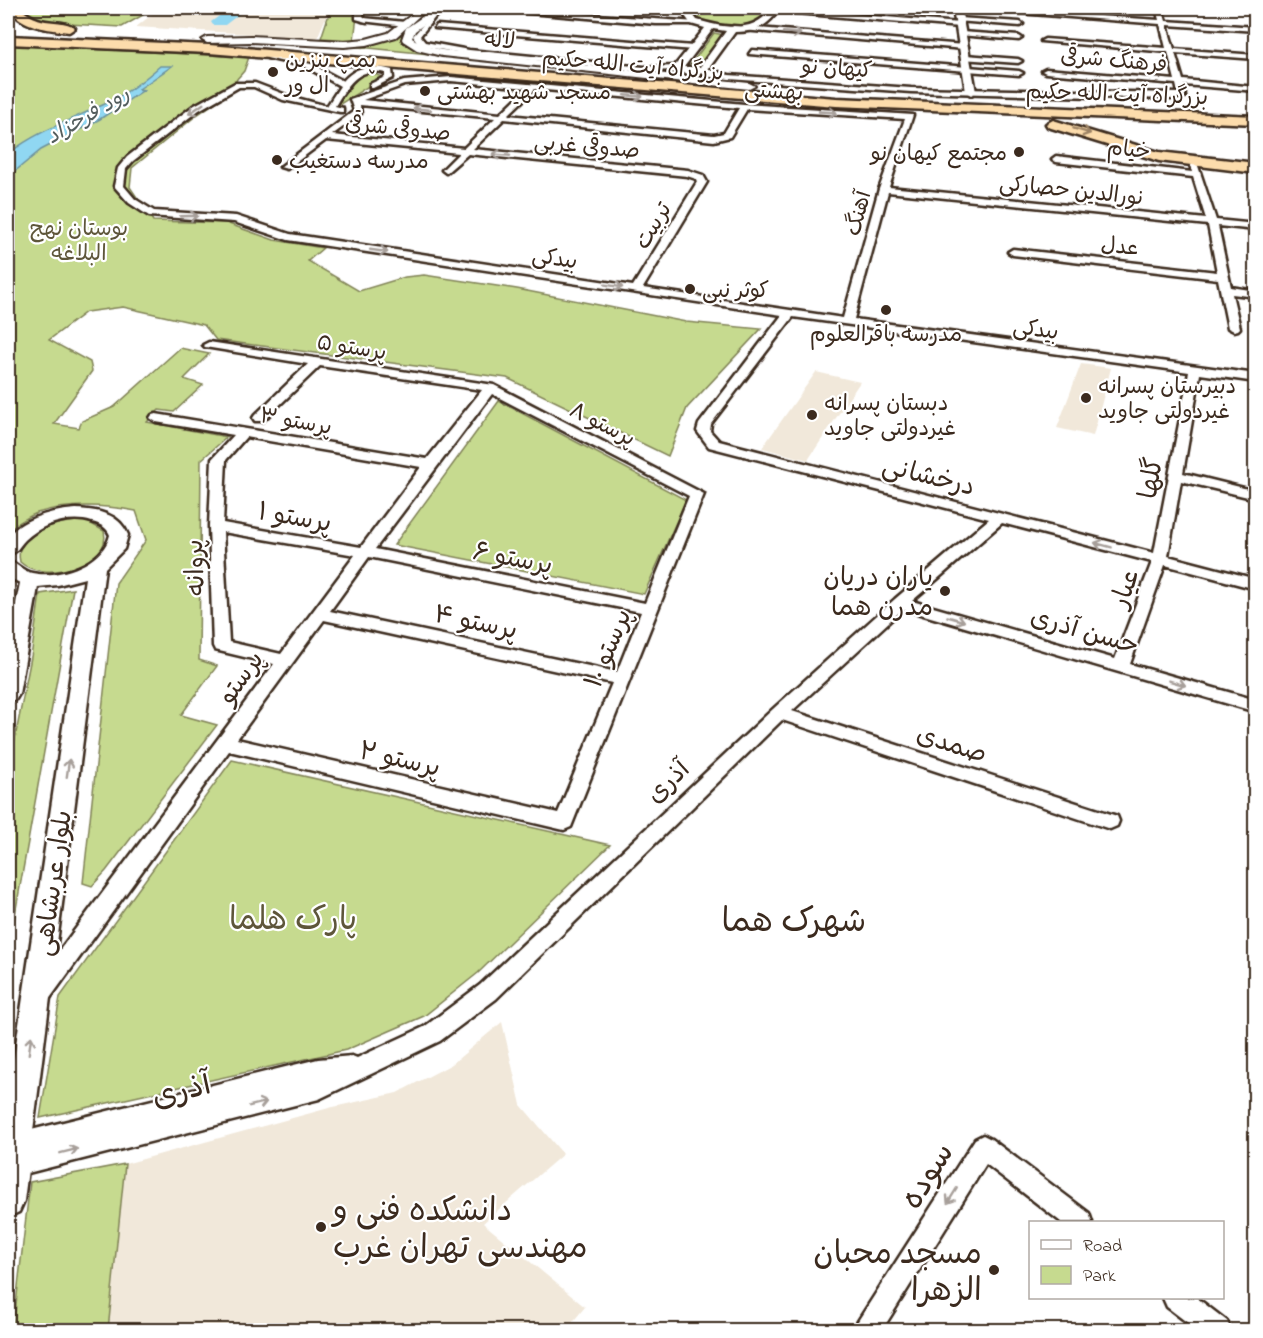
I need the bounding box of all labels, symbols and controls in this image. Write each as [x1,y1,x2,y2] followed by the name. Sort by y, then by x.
[483,25,517,59] street label: لاله
[781,28,801,39] one-way arrow
[1059,41,1169,83] street label: فرهنگ شرقی
[541,43,725,91] street label: بزرگراه آیت الله حکیم
[283,46,376,103] place label: پمپ بنزین ال ور
[798,51,873,88] street label: کیهان نو
[266,65,280,79] marker: پمپ بنزین ال ور
[743,75,804,111] street label: بهشتی
[1025,77,1209,115] street label: بزرگراه آیت الله حکیم
[437,78,611,110] place label: مسجد شهید بهشتی
[41,80,136,153] water label: رود فرحزاد
[418,84,432,98] marker: مسجد شهید بهشتی
[623,91,643,102] one-way arrow
[188,103,204,115] one-way arrow
[413,103,433,114] one-way arrow
[817,106,837,117] one-way arrow
[343,109,452,151] street label: صدوقی شرقی
[1072,126,1091,137] one-way arrow
[532,127,641,169] street label: صدوقی غربی
[1105,133,1152,169] street label: خیام
[869,139,1007,171] place label: مجتمع کیهان نو
[1012,145,1026,159] marker: مجتمع کیهان نو
[289,147,429,179] place label: مدرسه دستغیب
[492,149,512,160] one-way arrow
[270,153,284,167] marker: مدرسه دستغیب
[998,168,1146,216] street label: نورالدین حصارکی
[839,186,882,240] street label: آهنگ
[628,196,681,256] street label: تربیت
[178,210,198,222] one-way arrow
[30,214,128,271] park label: بوستان نهج البلاغه
[1099,230,1140,266] street label: عدل
[529,241,580,279] street label: بیدکی
[369,246,389,257] one-way arrow
[702,276,769,308] place label: کوثر نبی
[603,281,623,292] one-way arrow
[683,282,697,296] marker: کوثر نبی
[879,303,893,317] marker: مدرسه باقرالعلوم
[1011,312,1060,350] street label: بیدکی
[810,320,962,352] place label: مدرسه باقرالعلوم
[314,328,389,370] street label: پرستو ۵
[1098,372,1236,429] place label: دبیرستان پسرانه غیردولتی جاوید
[824,389,956,446] place label: دبستان پسرانه غیردولتی جاوید
[1079,391,1093,405] marker: دبیرستان پسرانه غیردولتی جاوید
[563,395,640,456] street label: پرستو ۸
[257,401,334,445] street label: پرستو ۳
[805,408,819,422] marker: دبستان پسرانه غیردولتی جاوید
[878,448,979,508] street label: درخشانی
[1131,455,1175,502] street label: گلها
[255,494,334,544] street label: پرستو ۱
[469,534,556,586] street label: پرستو ۶
[177,538,217,597] street label: پروانه
[1094,538,1113,550] one-way arrow
[823,560,933,628] place label: یاران دریان مدرن هما
[1102,564,1151,616] street label: عیار
[938,584,952,598] marker: یاران دریان مدرن هما
[430,597,521,651] street label: پرستو ۴
[1025,599,1143,667] street label: حسن آذری
[576,604,643,695] street label: پرستو ۱۰
[946,614,965,626] one-way arrow
[209,644,275,714] street label: پرستو
[1167,678,1186,689] one-way arrow
[911,717,991,775] street label: صمدی
[355,733,444,789] street label: پرستو ۲
[638,752,701,814] street label: آذری
[62,759,73,779] one-way arrow
[26,808,84,959] street label: بلوار عربشاهی
[229,898,357,945] park label: پارک هلما
[722,899,866,947] district label: شهرک هما
[24,1035,35,1055] one-way arrow
[147,1062,218,1122] street label: آذری
[249,1097,268,1109] one-way arrow
[890,1134,968,1219] street label: سوده
[59,1144,78,1156] one-way arrow
[946,1187,958,1204] one-way arrow
[330,1189,588,1273] place label: دانشکده فنی و مهندسی تهران غرب
[314,1220,328,1234] marker: دانشکده فنی و مهندسی تهران غرب
[1029,1221,1224,1299] legend
[813,1232,982,1316] place label: مسجد محبان الزهرا
[1083,1234,1122,1260] text: Road
[987,1263,1001,1277] marker: مسجد محبان الزهرا
[1083,1264,1116,1290] text: Park

